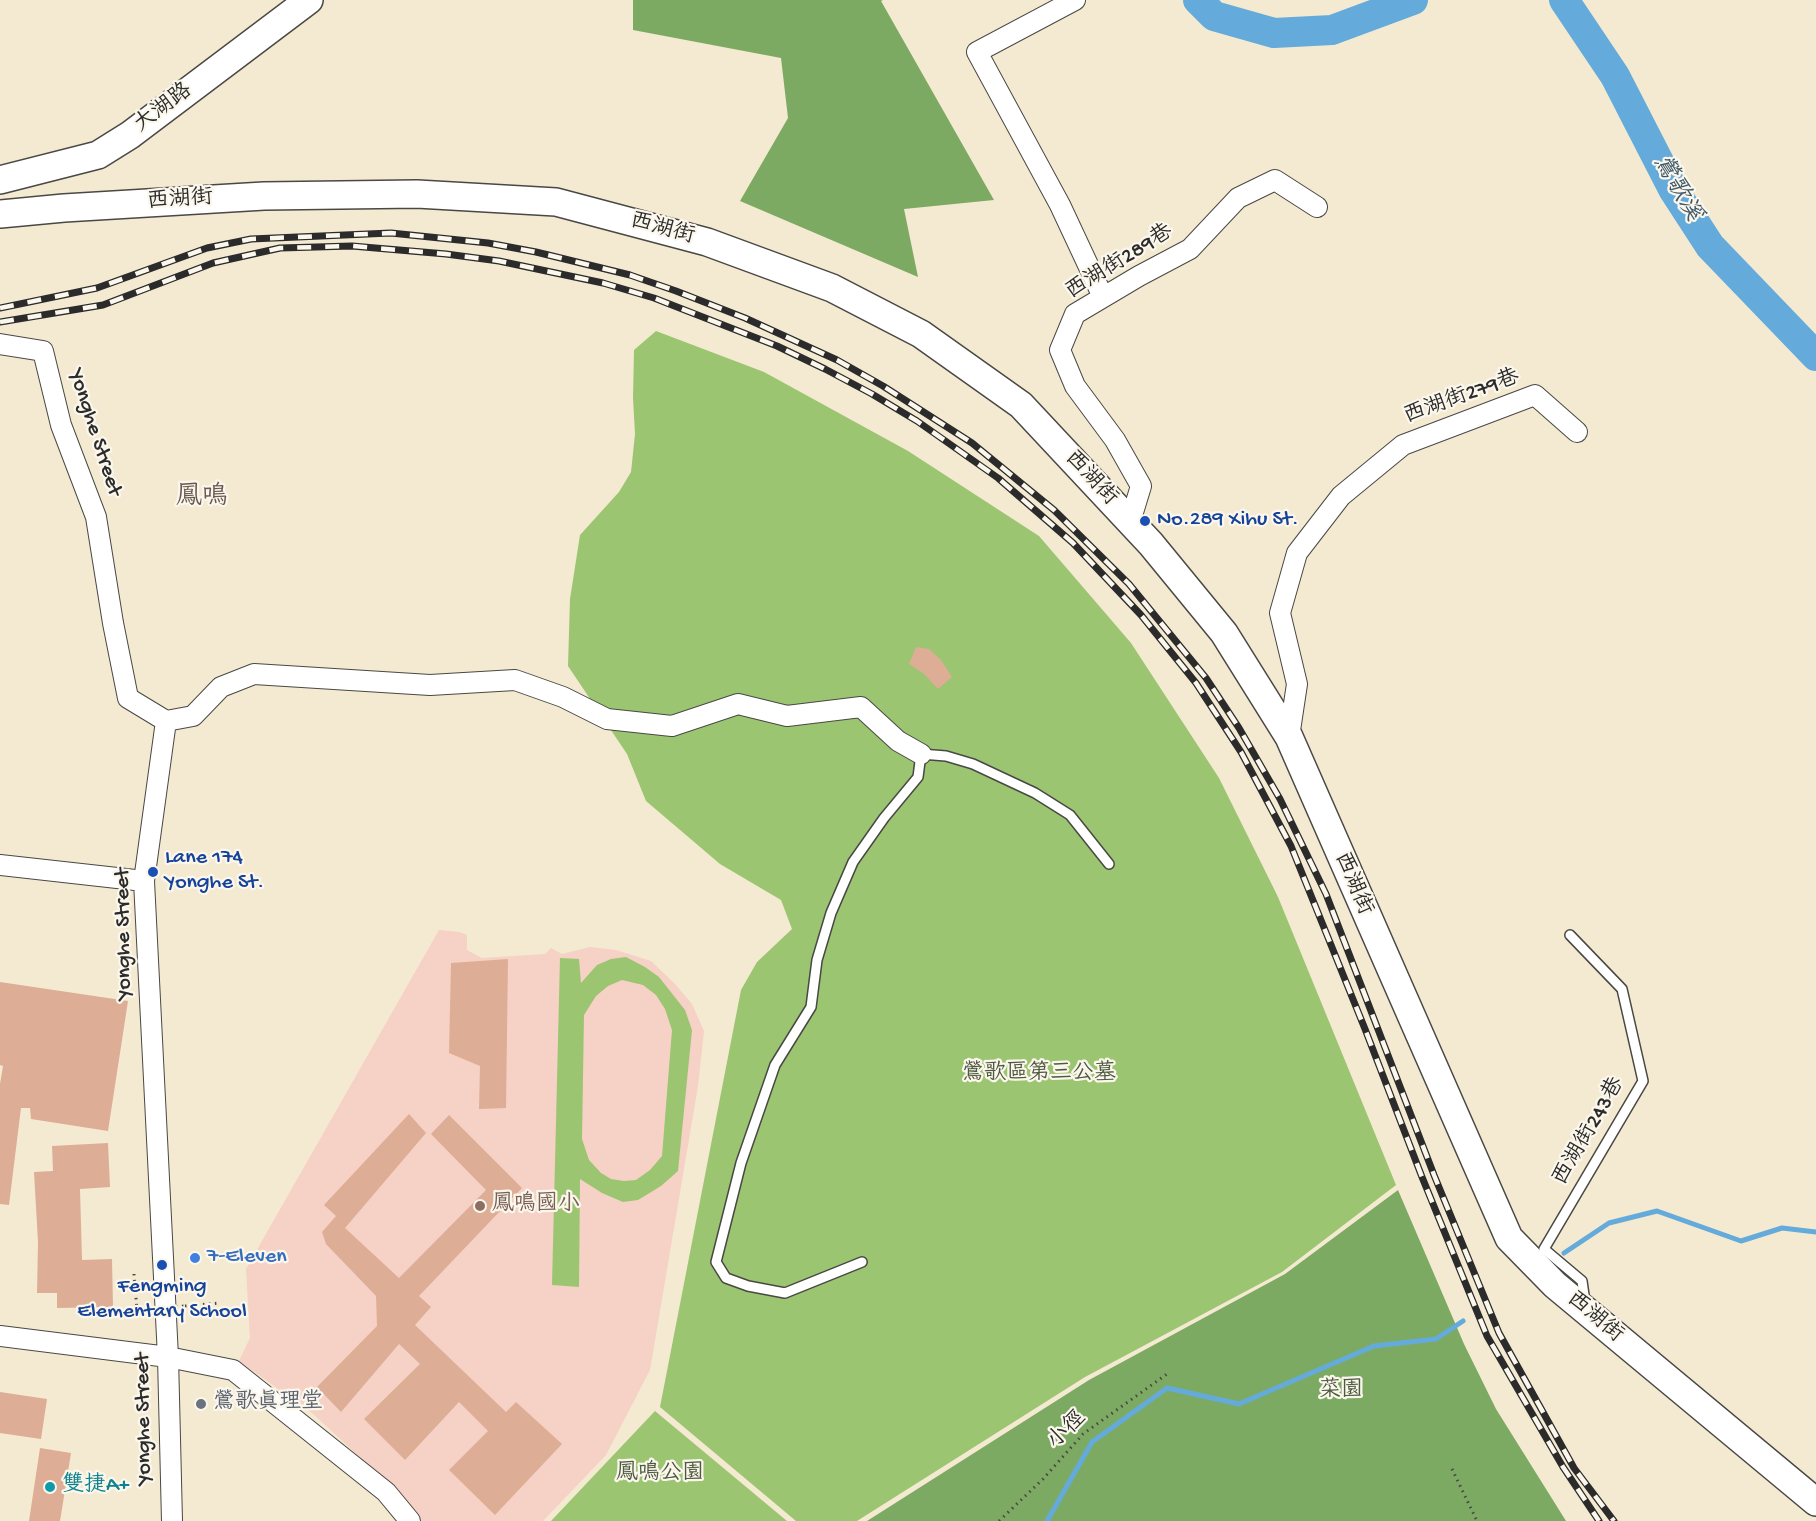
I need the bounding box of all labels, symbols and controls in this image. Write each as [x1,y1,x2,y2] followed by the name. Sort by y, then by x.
[130,79,198,139] street label: 大湖路
[1646,151,1706,227] water label: 鶯歌溪
[146,186,214,216] street label: 西湖街
[627,209,697,251] street label: 西湖街
[1061,220,1179,306] street label: 西湖街289巷
[1401,365,1523,431] street label: 西湖街279巷
[61,366,127,500] street label: Yonghe Street
[1058,446,1122,512] street label: 西湖街
[176,483,228,515] district label: 鳳鳴
[1157,508,1299,534] place label: No.289 Xihu St.
[1138,514,1152,528] marker: No.289 Xihu St.
[165,846,264,897] place label: Lane 174 Yonghe St.
[1327,848,1377,920] street label: 西湖街
[146,865,160,879] marker: Lane 174 Yonghe St.
[111,868,139,1000] street label: Yonghe Street
[962,1062,1116,1088] park label: 鶯歌區第三公墓
[1548,1073,1632,1191] street label: 西湖街243巷
[492,1193,580,1219] place label: 鳳鳴國小
[473,1199,487,1213] marker: 鳳鳴國小
[207,1245,287,1271] place label: 7-Eleven
[188,1251,202,1265] marker: 7-Eleven
[155,1258,169,1272] marker: Fengming Elementary School
[77,1275,247,1326] place label: Fengming Elementary School
[1560,1287,1628,1349] street label: 西湖街
[131,1353,159,1485] street label: Yonghe Street
[1319,1379,1363,1405] park label: 菜園
[213,1391,323,1417] place label: 鶯歌真理堂
[194,1397,208,1411] marker: 鶯歌真理堂
[1043,1406,1093,1456] street label: 小徑
[616,1462,704,1488] park label: 鳳鳴公園
[62,1474,130,1500] place label: 雙捷A+
[43,1480,57,1494] marker: 雙捷A+

